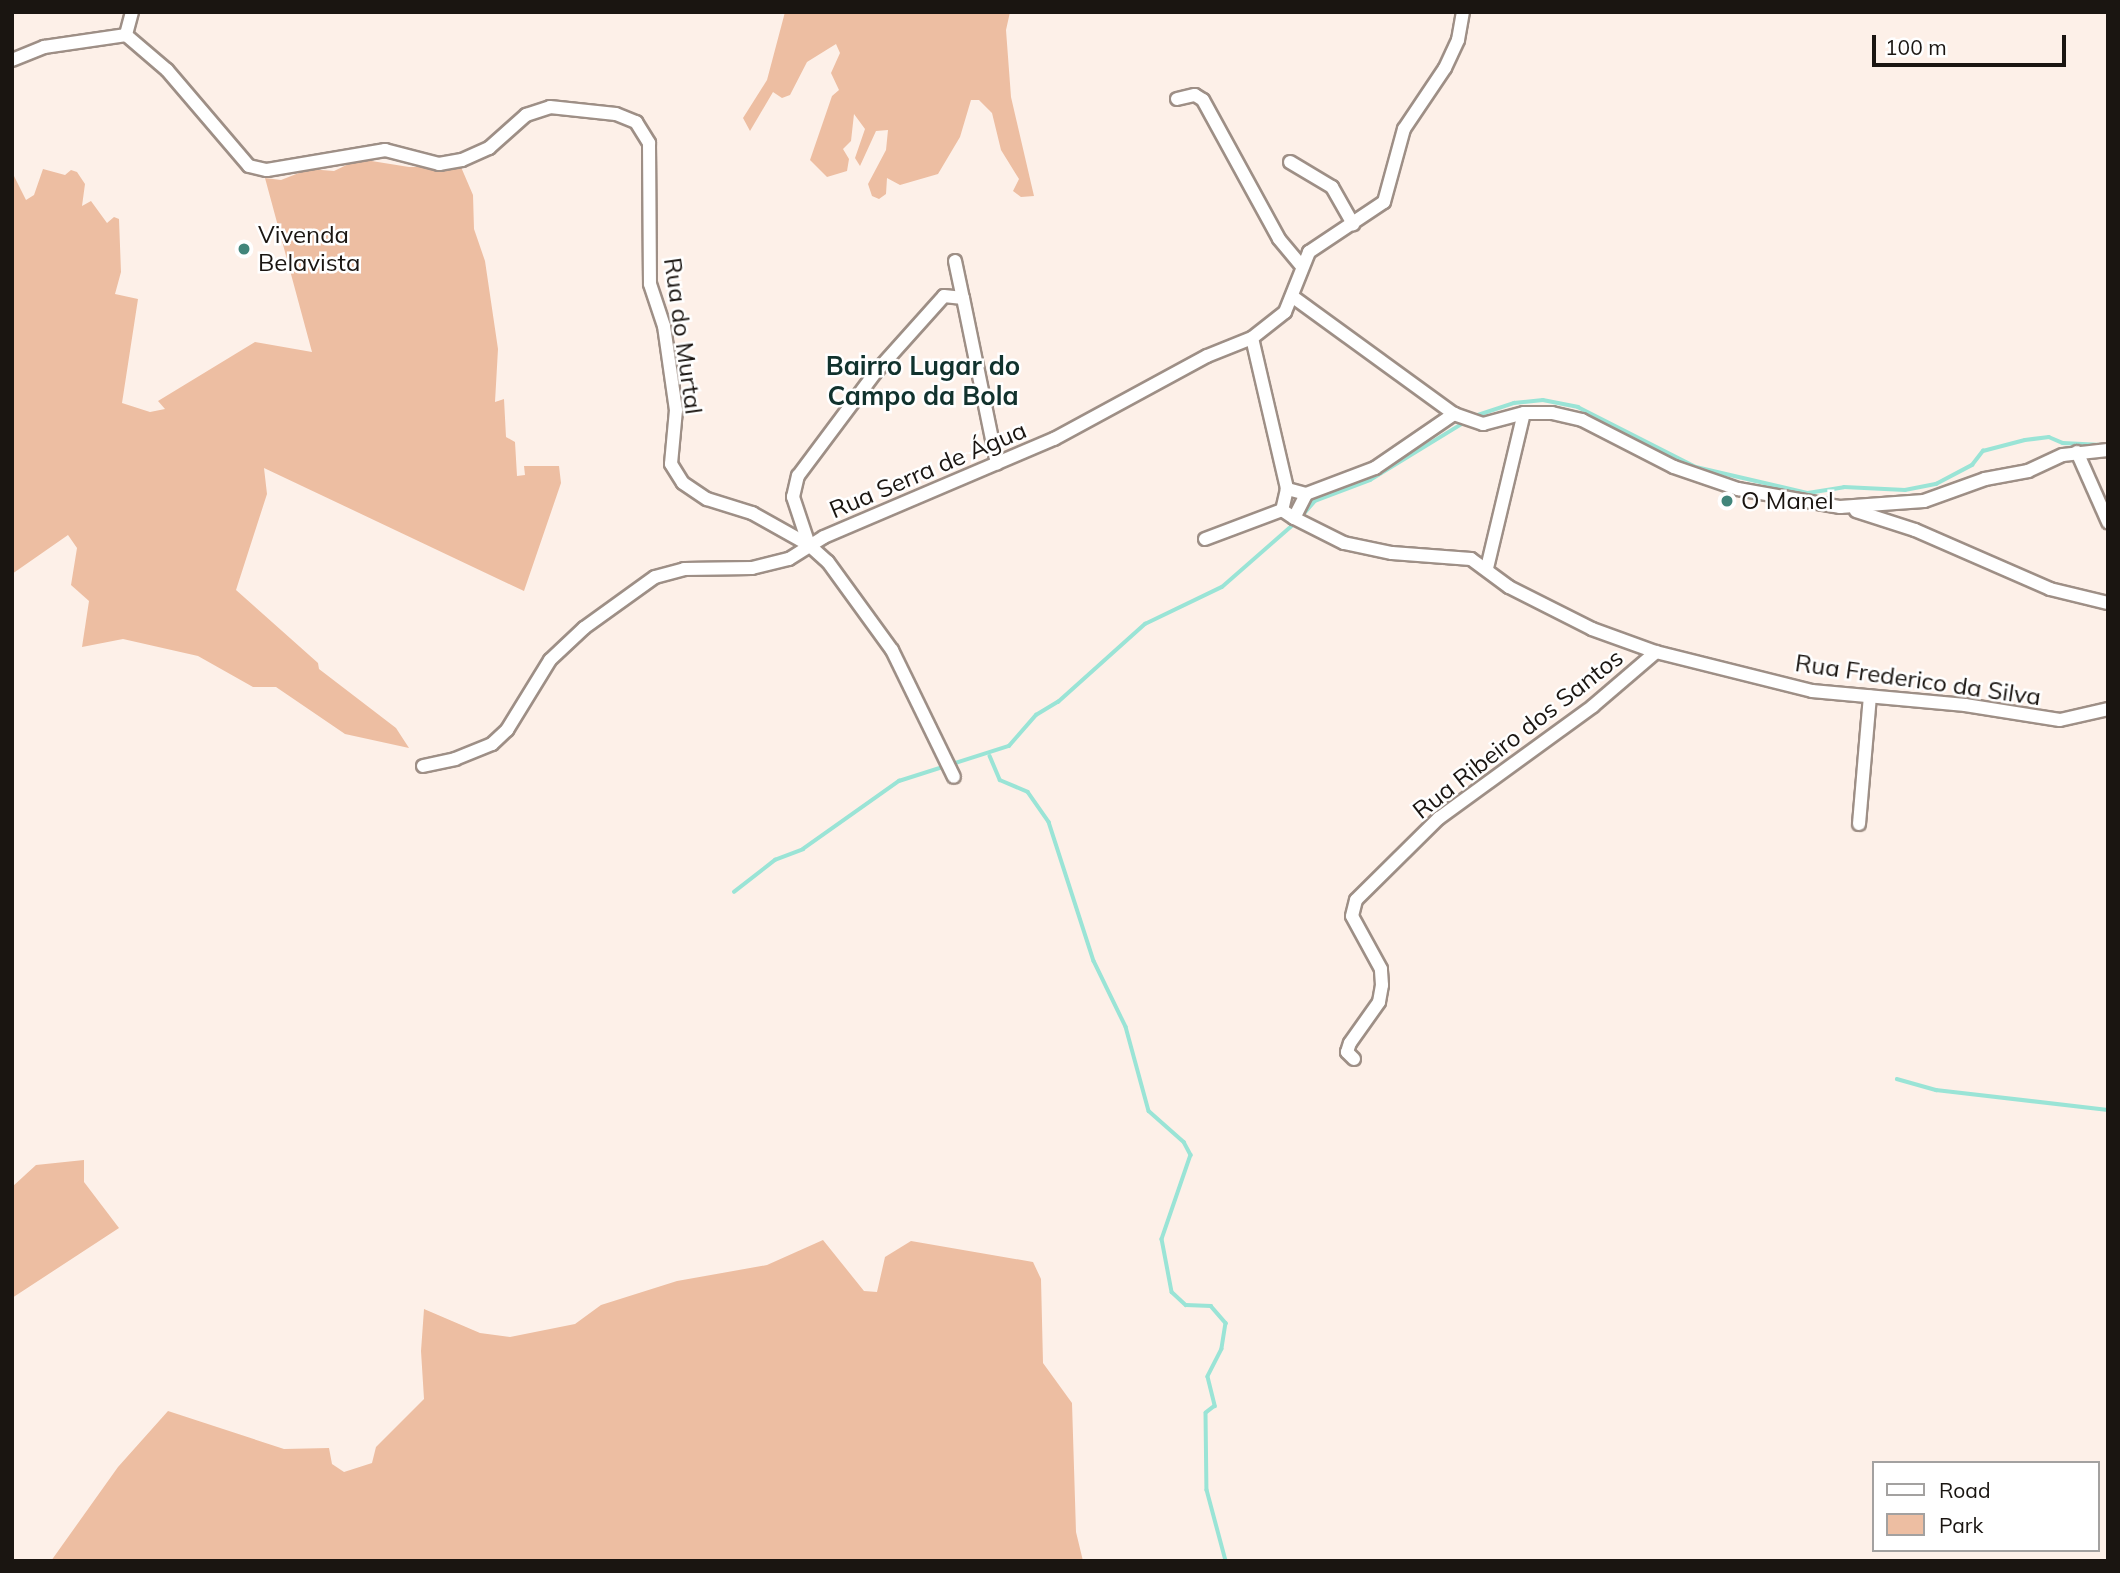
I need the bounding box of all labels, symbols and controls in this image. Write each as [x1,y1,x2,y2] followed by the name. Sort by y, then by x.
[1875,21,2069,65] scale bar
[1885,34,1947,60] text: 100 m
[258,221,360,277] place label: Vivenda Belavista
[236,241,252,257] marker: Vivenda Belavista
[658,256,708,416] street label: Rua do Murtal
[826,350,1020,412] district label: Bairro Lugar do Campo da Bola
[825,416,1031,524] street label: Rua Serra de Água
[1741,487,1834,515] place label: O Manel
[1719,493,1735,509] marker: O Manel
[1407,643,1629,825] street label: Rua Ribeiro dos Santos
[1793,648,2043,712] street label: Rua Frederico da Silva
[1871,1461,2099,1552] legend
[1939,1477,1990,1503] text: Road
[1939,1512,1983,1538] text: Park

